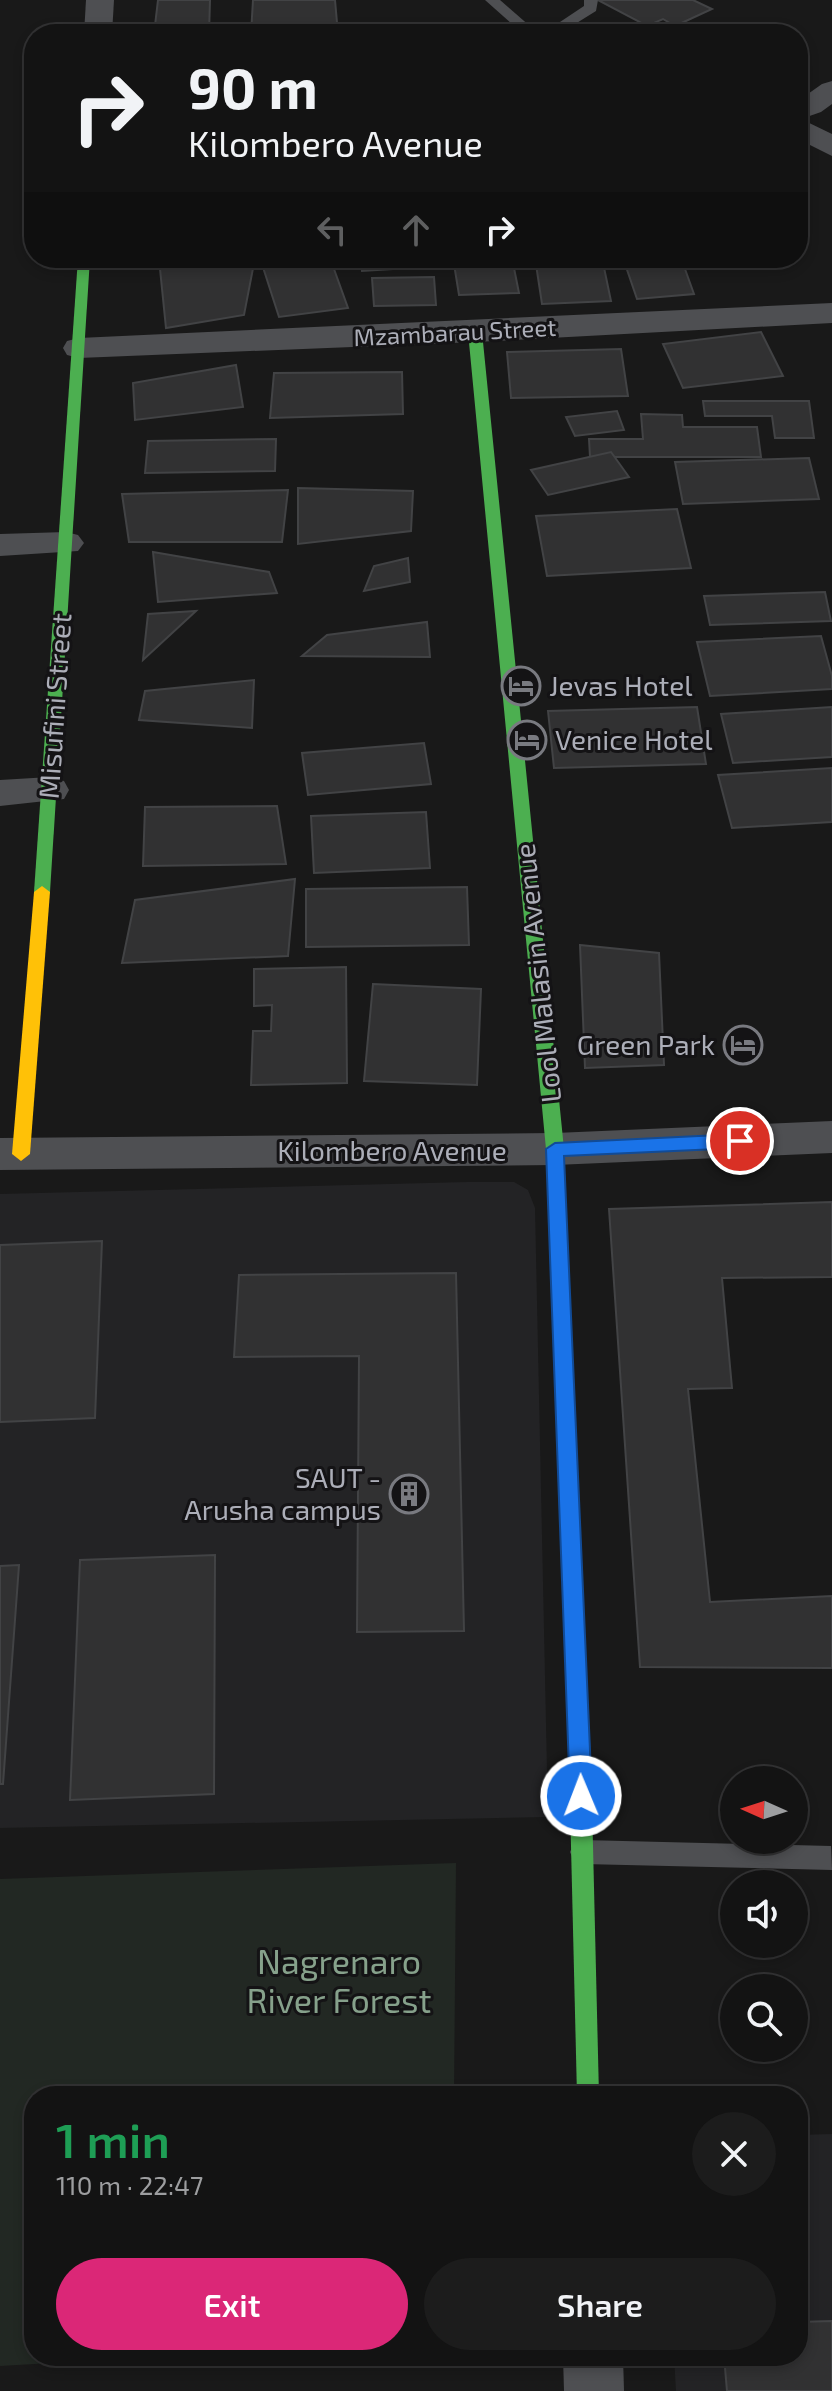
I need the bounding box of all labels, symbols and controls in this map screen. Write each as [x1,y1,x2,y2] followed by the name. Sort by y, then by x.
[188,53,318,120] text: 90 m
[56,56,160,160] icon: right
[188,121,483,164] text: Kilombero Avenue
[310,208,354,252] icon: left
[394,208,438,252] icon: ahead
[478,208,522,252] icon: right
[353,312,557,351] street label: Mzambarau Street
[31,612,77,800] street label: Misufini Street
[500,665,542,707] hotel icon: Jevas Hotel
[549,668,693,702] place label: Jevas Hotel
[506,719,548,761] hotel icon: Venice Hotel
[555,722,713,756] place label: Venice Hotel
[506,842,568,1104] street label: Lool Malasin Avenue
[722,1024,764,1066] hotel icon: Green Park
[577,1027,715,1061] place label: Green Park
[706,1107,774,1175] pin
[718,1119,762,1163] icon: arrive
[277,1133,507,1167] street label: Kilombero Avenue
[184,1460,381,1526] place label: SAUT - Arusha campus
[388,1473,430,1515] building icon: SAUT - Arusha campus
[539,1754,623,1838] position arrow
[720,1766,808,1854] north arrow
[720,1766,808,2062] map controls
[720,1870,808,1958] button: sound
[247,1940,431,2020] park label: Nagrenaro River Forest
[720,1974,808,2062] button: search
[56,2110,170,2168] text: 1 min
[692,2112,776,2196] button: close
[56,2169,203,2200] text: 110 m · 22:47
[56,2258,408,2350] button: Exit
[424,2258,776,2350] button: Share

